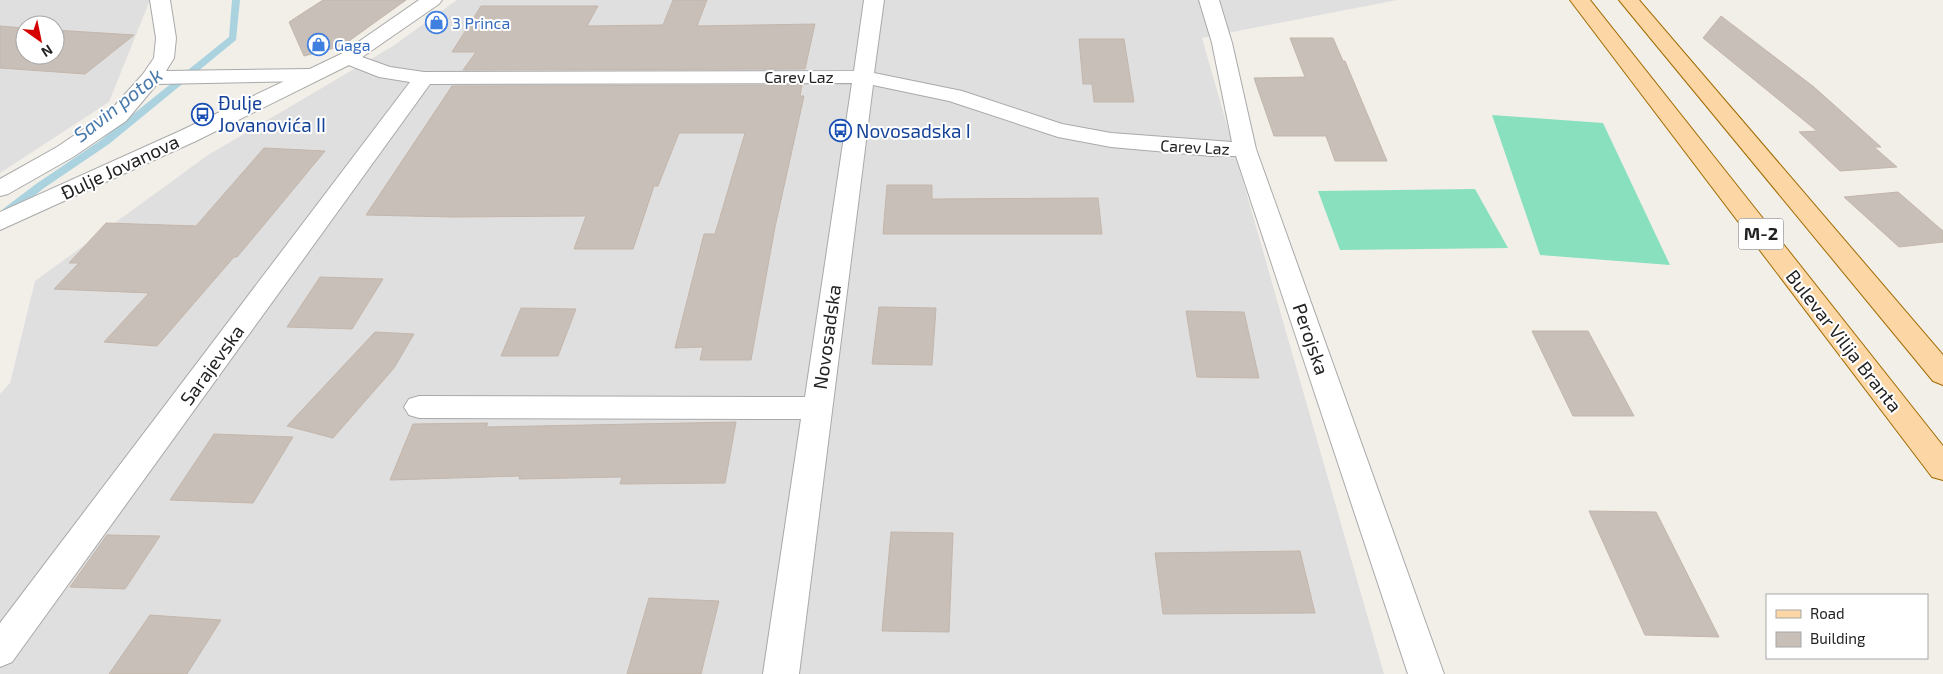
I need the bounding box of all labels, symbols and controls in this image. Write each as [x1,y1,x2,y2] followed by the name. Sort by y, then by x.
[424,11,448,35] shop icon: 3 Princa
[452,13,510,32] place label: 3 Princa
[15,15,65,65] north arrow
[306,33,330,57] shop icon: Gaga
[334,35,370,54] place label: Gaga
[38,41,56,61] text: N
[68,62,167,146] water label: Savin potok
[764,67,834,86] street label: Carev Laz
[218,91,326,136] place label: Đulje Jovanovića II
[190,102,214,126] bus stop icon: Đulje Jovanovića II
[828,119,852,143] bus stop icon: Novosadska I
[856,119,971,142] place label: Novosadska I
[57,129,183,204] street label: Đulje Jovanova
[1160,135,1230,158] street label: Carev Laz
[1738,218,1784,250] road number: M-2
[1782,265,1907,416] street label: Bulevar Vilija Branta
[808,283,845,391] street label: Novosadska
[1289,300,1334,378] street label: Perojska
[175,320,248,409] street label: Sarajevska
[1766,594,1928,659] legend
[1810,604,1845,622] text: Road
[1810,629,1866,647] text: Building

